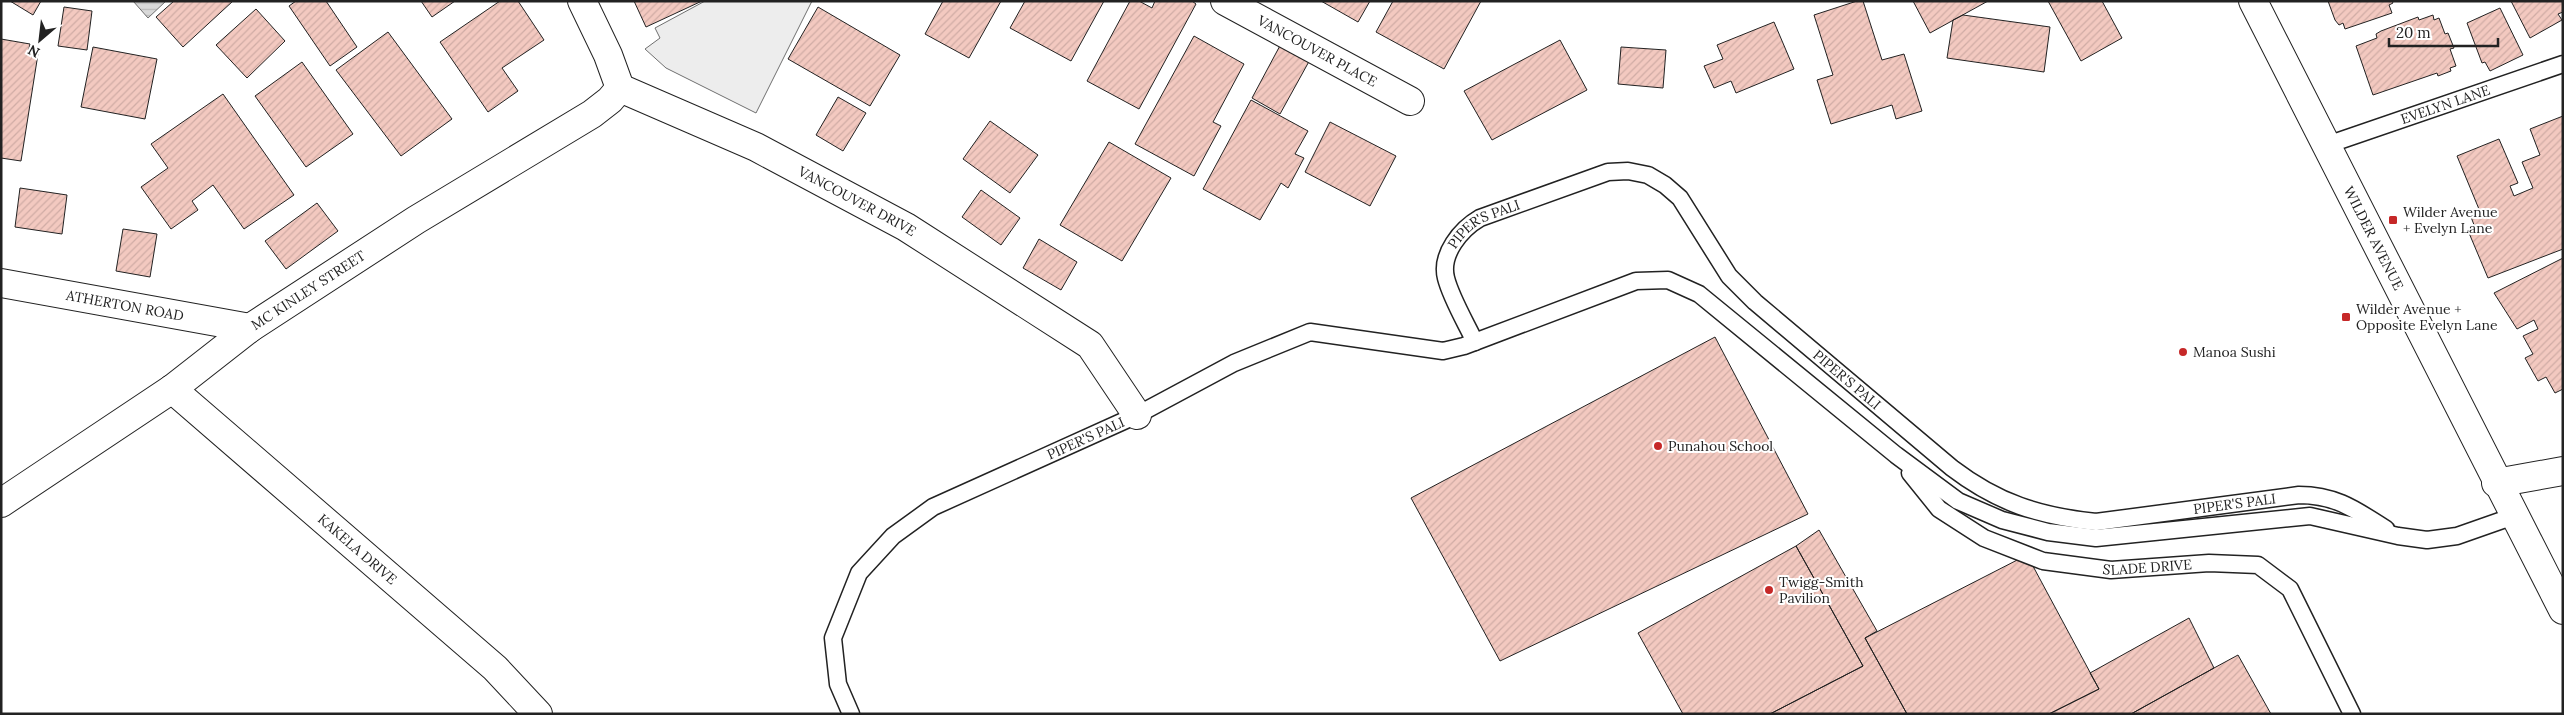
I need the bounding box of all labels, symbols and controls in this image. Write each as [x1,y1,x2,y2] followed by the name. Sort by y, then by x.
[1253,11,1381,91] street label: VANCOUVER PLACE
[15,15,65,65] north arrow
[2389,15,2498,47] scale bar
[2396,23,2431,42] text: 20 m
[25,41,43,62] text: N
[2398,81,2493,128] street label: EVELYN LANE
[794,162,920,240] street label: VANCOUVER DRIVE
[2340,183,2408,293] street label: WILDER AVENUE
[1444,195,1522,252] street label: PIPER'S PALI
[2403,203,2498,237] place label: Wilder Avenue + Evelyn Lane
[2387,214,2399,226] marker: Wilder Avenue + Evelyn Lane
[248,246,369,334] street label: MC KINLEY STREET
[64,286,185,325] street label: ATHERTON ROAD
[2356,300,2498,334] place label: Wilder Avenue + Opposite Evelyn Lane
[2340,311,2352,323] marker: Wilder Avenue + Opposite Evelyn Lane
[2193,343,2276,361] place label: Manoa Sushi
[1809,346,1885,413] street label: PIPER'S PALI
[2177,346,2189,358] marker: Manoa Sushi
[1044,413,1127,463] street label: PIPER'S PALI
[1668,437,1773,455] place label: Punahou School
[1652,440,1664,452] marker: Punahou School
[2192,489,2277,518] street label: PIPER'S PALI
[314,510,401,589] street label: KAKELA DRIVE
[2101,555,2193,579] street label: SLADE DRIVE
[1779,573,1864,607] place label: Twigg-Smith Pavilion
[1763,584,1775,596] marker: Twigg-Smith Pavilion

